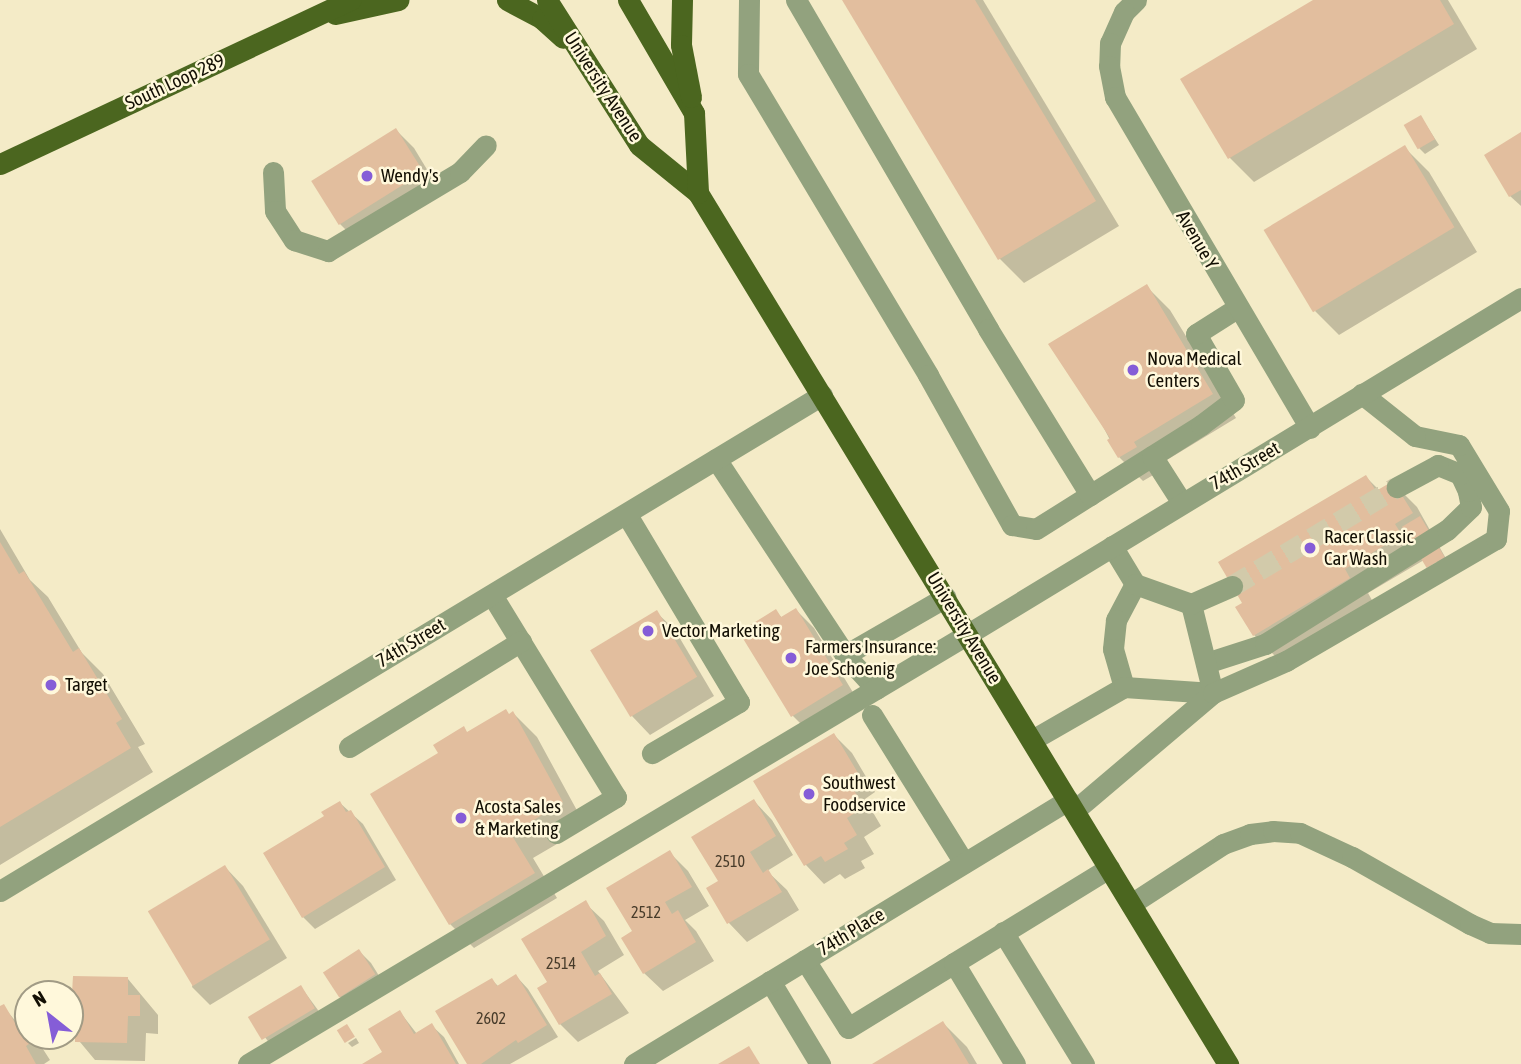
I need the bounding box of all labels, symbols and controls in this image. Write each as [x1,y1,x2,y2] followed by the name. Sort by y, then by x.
[559,28,647,146] street label: University Avenue
[122,49,228,115] street label: South Loop 289
[381,165,439,187] place label: Wendy's
[359,168,375,184] marker: Wendy's
[1171,207,1223,273] street label: Avenue Y
[1147,348,1242,392] place label: Nova Medical Centers
[1125,362,1141,378] marker: Nova Medical Centers
[1206,437,1284,495] street label: 74th Street
[1324,526,1413,570] place label: Racer Classic Car Wash
[1302,540,1318,556] marker: Racer Classic Car Wash
[922,568,1006,688] street label: University Avenue
[372,613,450,673] street label: 74th Street
[662,620,780,642] place label: Vector Marketing
[640,623,656,639] marker: Vector Marketing
[805,636,936,680] place label: Farmers Insurance: Joe Schoenig
[783,650,799,666] marker: Farmers Insurance: Joe Schoenig
[65,674,108,696] place label: Target
[43,677,59,693] marker: Target
[823,772,906,816] place label: Southwest Foodservice
[801,786,817,802] marker: Southwest Foodservice
[475,796,561,840] place label: Acosta Sales & Marketing
[453,810,469,826] marker: Acosta Sales & Marketing
[715,851,745,871] house number: 2510
[631,902,661,922] house number: 2512
[813,903,889,961] street label: 74th Place
[546,953,576,973] house number: 2514
[14,980,84,1050] north arrow
[29,986,50,1011] text: N
[476,1008,506,1028] house number: 2602

